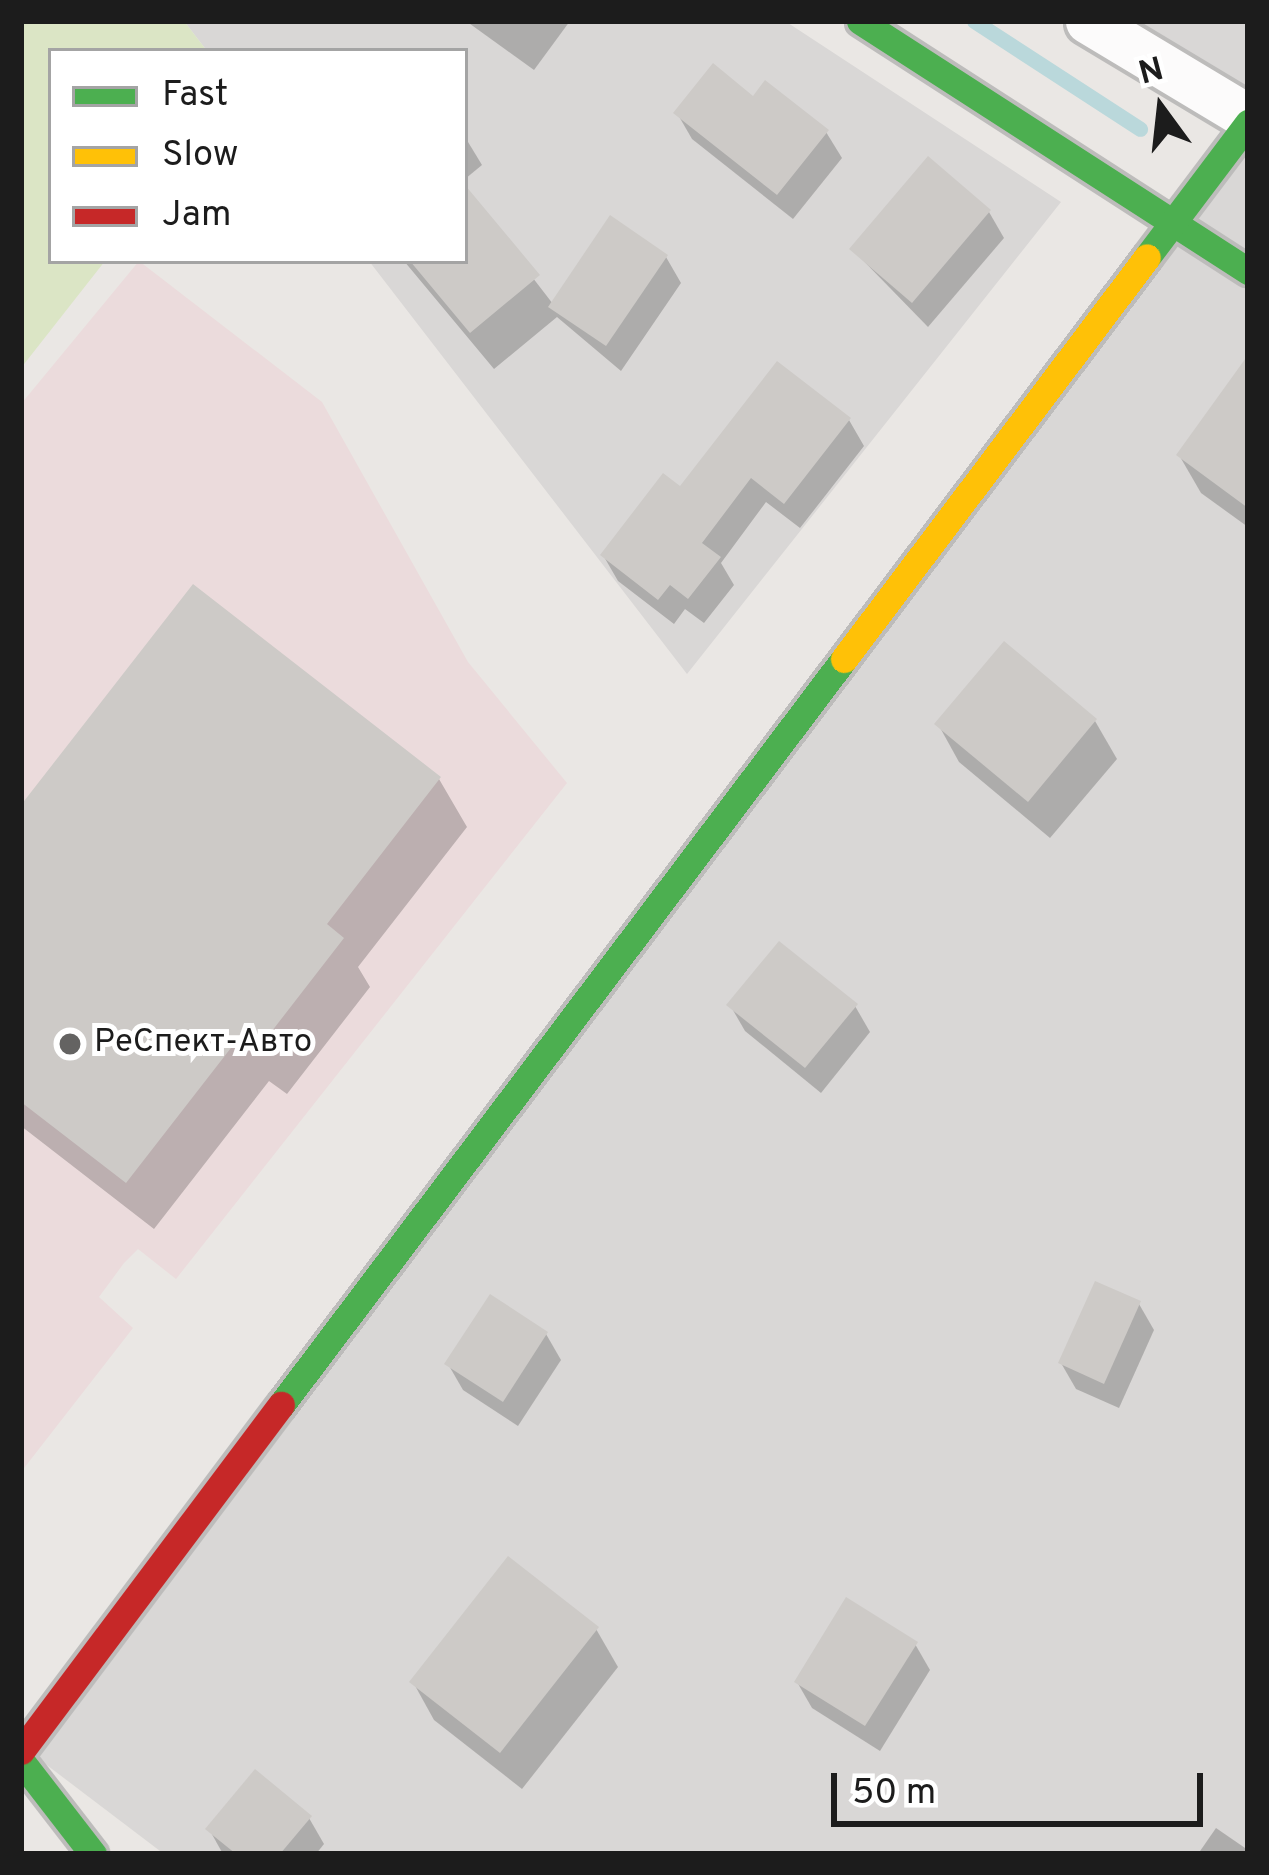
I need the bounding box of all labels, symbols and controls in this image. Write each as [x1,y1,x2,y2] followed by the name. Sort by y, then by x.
[48,48,468,264] legend
[1101,48,1221,168] north arrow
[1135,50,1169,97] text: N
[162,73,228,119] text: Fast
[162,133,238,179] text: Slow
[162,193,232,239] text: Jam
[94,1024,312,1064] place label: РеСпект-Авто
[57,1031,83,1057] marker: РеСпект-Авто
[837,1749,1209,1823] scale bar
[852,1771,936,1817] text: 50 m

